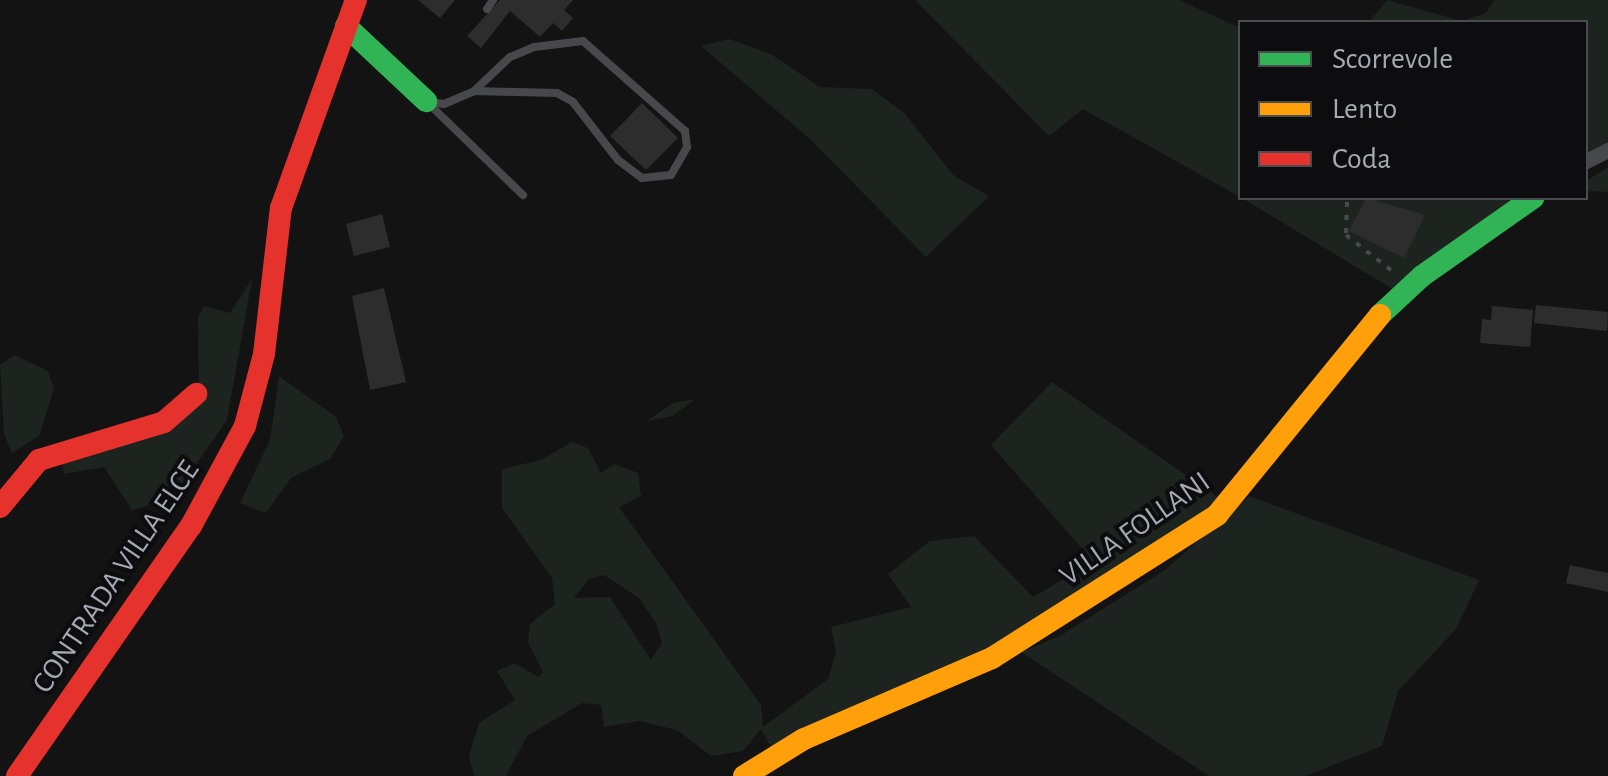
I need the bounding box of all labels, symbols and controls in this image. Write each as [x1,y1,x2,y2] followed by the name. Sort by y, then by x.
[1238,20,1588,200] legend
[1332,44,1453,74] text: Scorrevole
[1332,94,1397,124] text: Lento
[1332,144,1391,174] text: Coda
[25,454,207,700] street label: CONTRADA VILLA ELCE
[1053,464,1217,594] street label: VILLA FOLLANI

